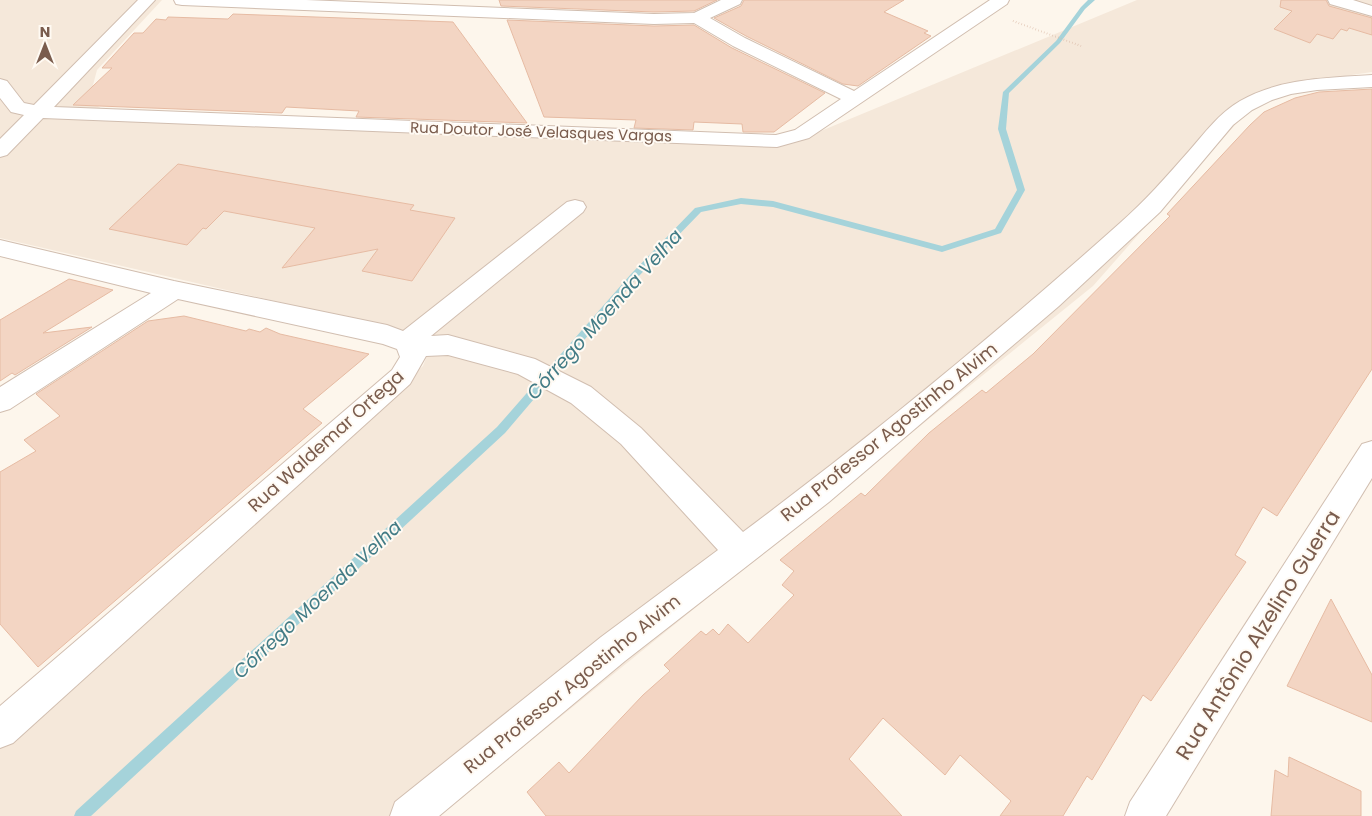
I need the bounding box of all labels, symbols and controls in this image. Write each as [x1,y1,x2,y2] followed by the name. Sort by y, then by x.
[20,20,70,70] north arrow
[40,22,50,42] text: N
[410,116,672,147] street label: Rua Doutor José Velasques Vargas
[520,223,689,406] water label: Córrego Moenda Velha
[775,336,1002,527] street label: Rua Professor Agostinho Alvim
[242,364,409,518] street label: Rua Waldemar Ortega
[1169,504,1347,765] street label: Rua Antônio Alzelino Guerra
[227,514,408,685] water label: Córrego Moenda Velha
[458,588,685,779] street label: Rua Professor Agostinho Alvim

